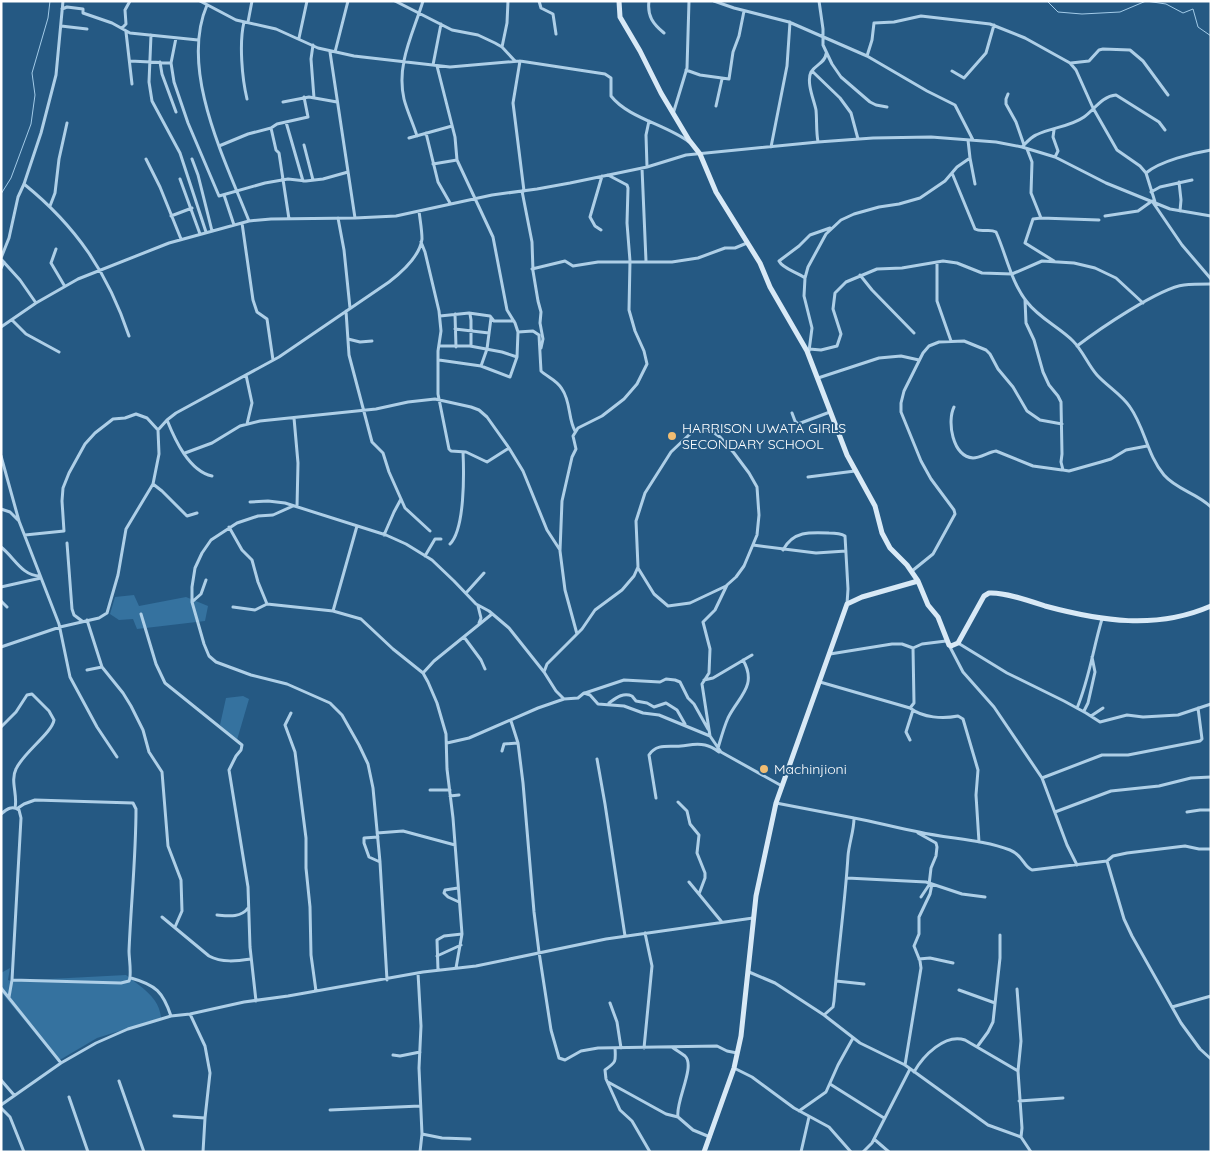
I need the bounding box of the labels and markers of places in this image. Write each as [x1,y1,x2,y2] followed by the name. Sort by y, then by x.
[682,419,846,453] place label: HARRISON UWATA GIRLS SECONDARY SCHOOL
[666,430,678,442] marker: HARRISON UWATA GIRLS SECONDARY SCHOOL
[774,760,847,778] place label: Machinjioni
[758,763,770,775] marker: Machinjioni

